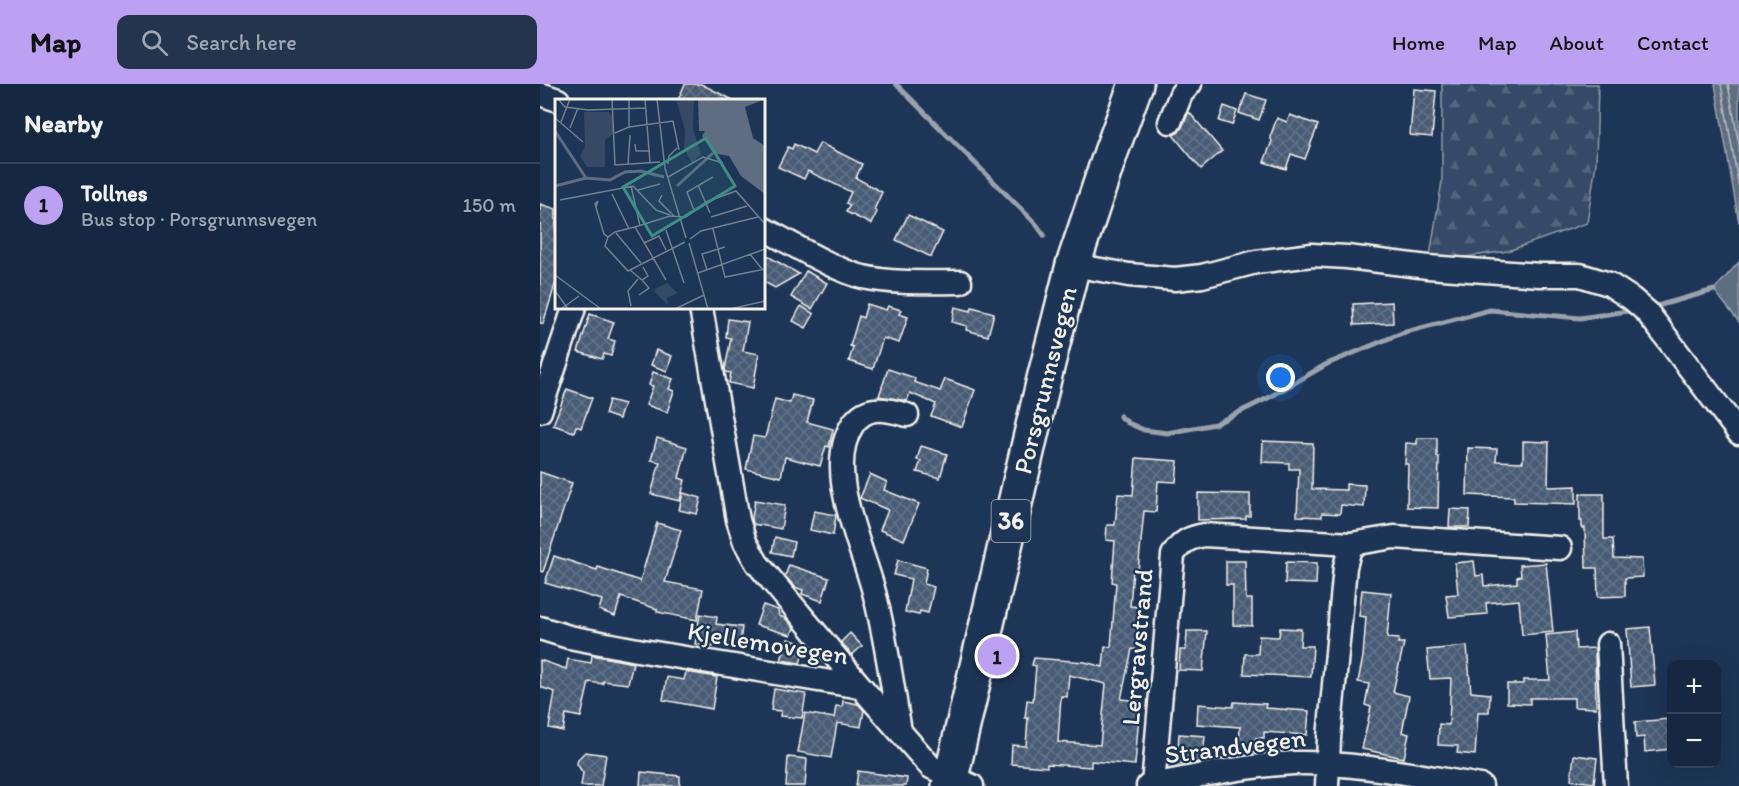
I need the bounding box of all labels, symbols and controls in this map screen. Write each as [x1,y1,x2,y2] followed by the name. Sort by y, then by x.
[117,15,537,69] search box
[30,25,81,59] text: Map
[138,26,171,59] icon: search
[186,29,297,56] text: Search here
[1392,30,1445,55] text: Home
[1478,30,1517,55] text: Map
[1550,30,1604,55] text: About
[1637,30,1709,55] text: Contact
[555,99,765,309] inset map
[24,107,103,139] text: Nearby
[81,180,148,207] text: Tollnes
[39,193,48,217] text: 1
[463,193,516,217] text: 150 m
[81,207,317,231] text: Bus stop · Porsgrunnsvegen
[1006,283,1084,477] street label: Porsgrunnsvegen
[1266,363,1295,392] your location
[992,500,1030,542] road number: 36
[1114,567,1160,727] street label: Lergravstrand
[685,614,851,672] street label: Kjellemovegen
[978,634,1016,678] pin: 1
[1667,660,1721,768] map controls
[1667,660,1721,714] button: +
[1667,714,1721,768] button: −
[1163,721,1308,771] street label: Strandvegen

